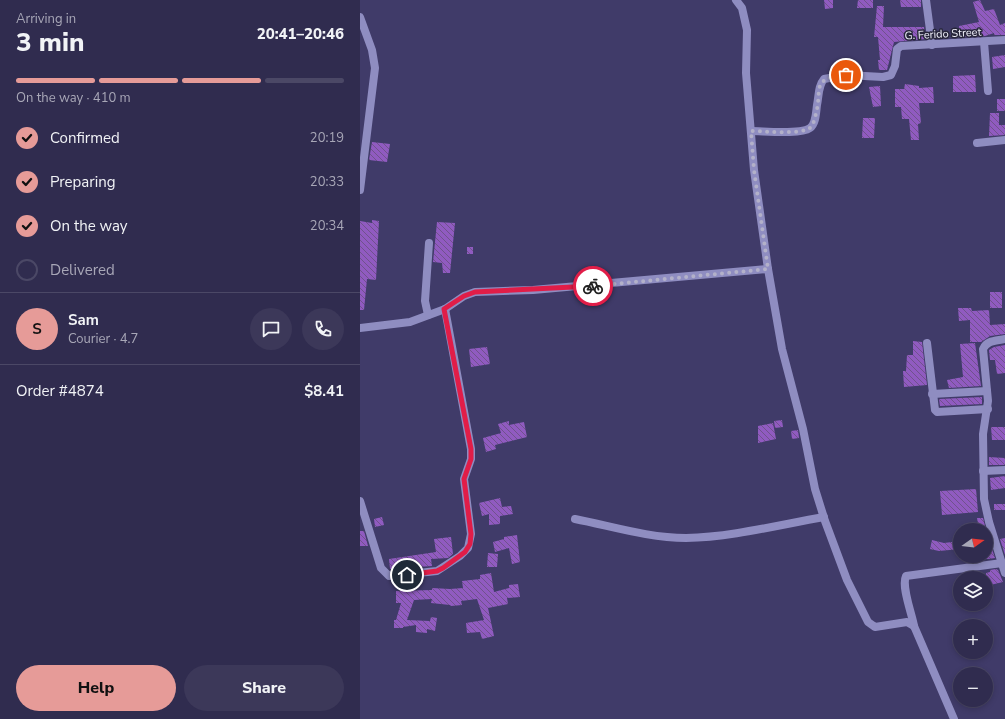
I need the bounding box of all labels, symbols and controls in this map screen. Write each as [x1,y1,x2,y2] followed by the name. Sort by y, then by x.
[16,10,76,28] text: Arriving in
[257,24,344,44] text: 20:41–20:46
[904,24,982,44] street label: G. Ferido Street
[16,25,84,60] text: 3 min
[829,58,863,92] pin
[835,64,857,86] icon: bag
[16,89,131,107] text: On the way · 410 m
[16,127,38,149] icon: check
[50,128,120,148] text: Confirmed
[310,129,344,147] text: 20:19
[16,171,38,193] icon: check
[50,172,115,192] text: Preparing
[310,173,344,191] text: 20:33
[16,215,38,237] icon: check
[50,216,128,236] text: On the way
[310,217,344,235] text: 20:34
[50,260,115,280] text: Delivered
[573,266,613,306] courier
[582,275,604,297] icon: bike
[250,308,292,350] button: chat
[302,308,344,350] button: phone
[68,310,99,330] text: Sam
[32,319,42,339] text: S
[68,330,138,348] text: Courier · 4.7
[16,381,104,401] text: Order #4874
[304,381,344,401] text: $8.41
[953,523,993,563] north arrow
[953,523,993,707] map controls
[390,558,424,592] pin
[396,564,418,586] icon: home
[953,571,993,611] button: layers
[953,619,993,659] button: +
[16,665,176,711] button: Help
[184,665,344,711] button: Share
[953,667,993,707] button: −

